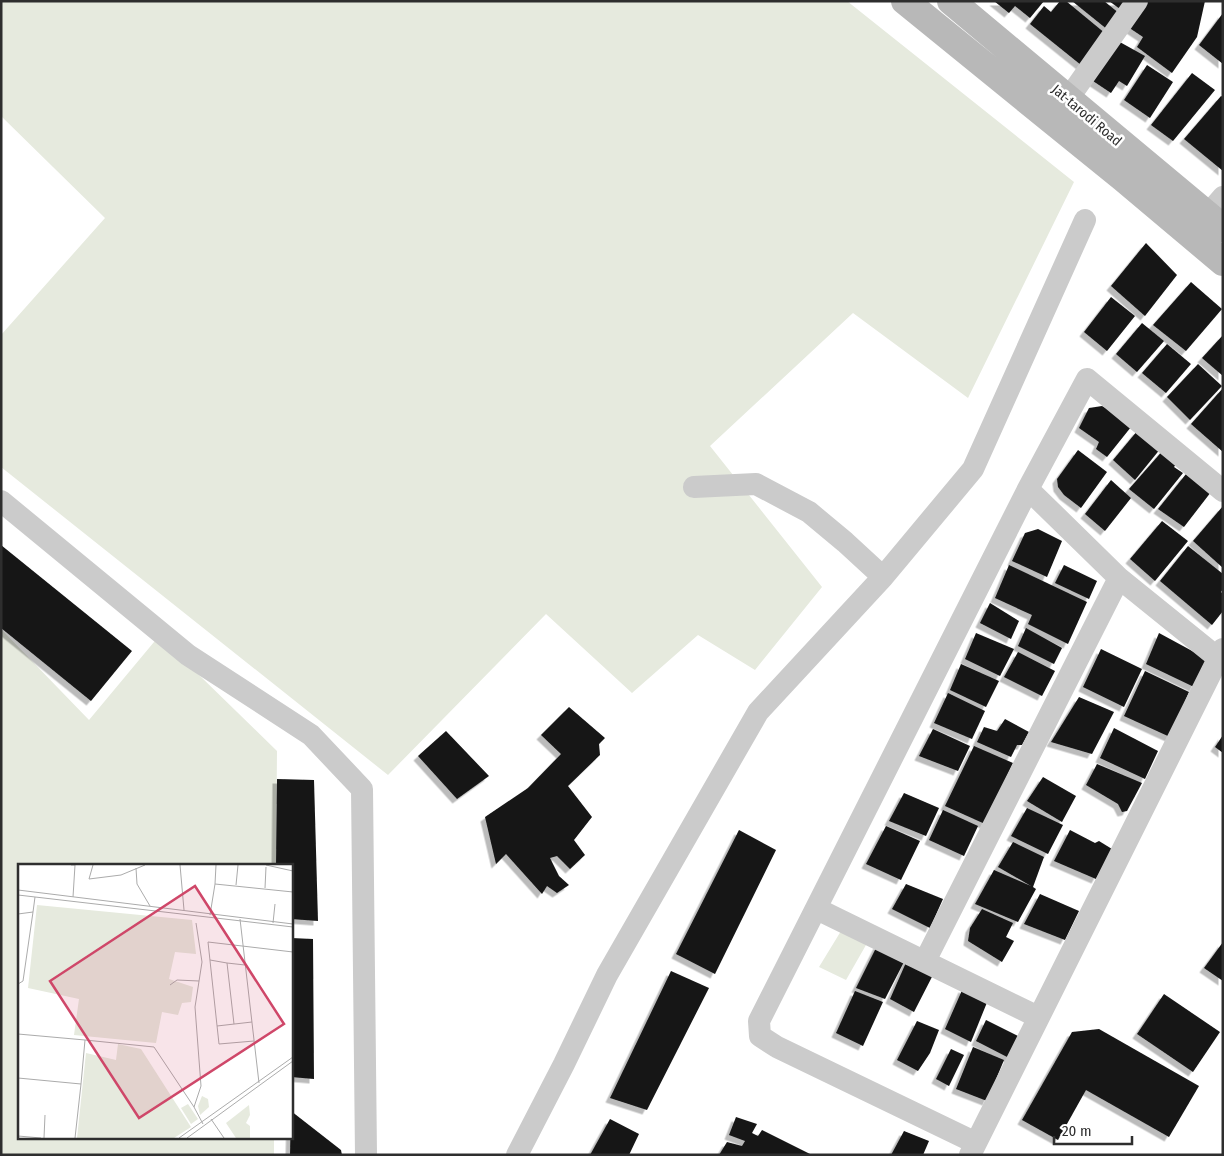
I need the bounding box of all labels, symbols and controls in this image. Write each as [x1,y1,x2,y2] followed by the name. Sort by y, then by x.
[1048,81,1125,150] street label: Jat-tarodi Road
[18,864,292,1138] inset map
[1054,1114,1132,1146] scale bar
[1062,1122,1092,1140] text: 20 m

